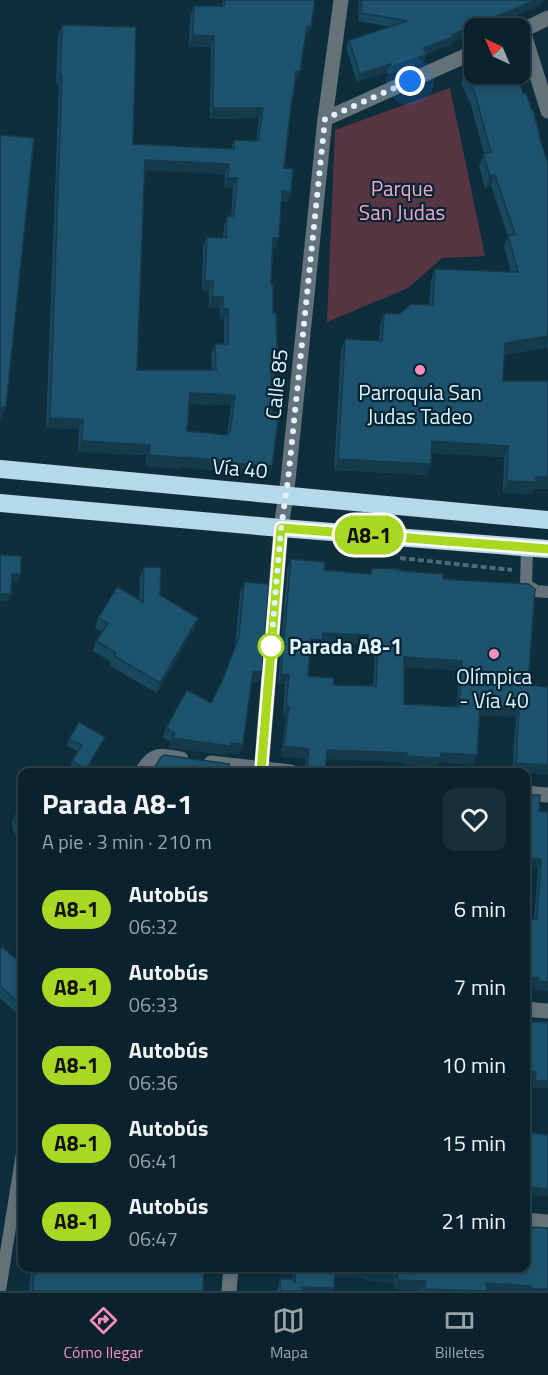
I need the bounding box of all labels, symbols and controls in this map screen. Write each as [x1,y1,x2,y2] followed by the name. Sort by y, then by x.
[464,18,530,84] north arrow
[464,18,530,84] map controls
[395,66,425,96] your location
[359,172,445,228] park label: Parque San Judas
[256,347,296,421] street label: Calle 85
[413,363,427,377] marker: Parroquia San Judas Tadeo
[358,376,482,432] place label: Parroquia San Judas Tadeo
[211,450,269,486] street label: Vía 40
[327,516,411,554] line badge: A8-1
[347,519,391,551] text: A8-1
[289,630,402,662] place label: Parada A8-1
[258,633,284,659] marker: Parada A8-1
[487,647,501,661] marker: Olímpica - Vía 40
[456,660,533,716] place label: Olímpica - Vía 40
[42,782,193,825] text: Parada A8-1
[443,788,506,851] button: heart
[42,826,212,857] text: A pie · 3 min · 210 m
[129,877,208,911] text: Autobús
[454,892,506,926] text: 6 min
[54,893,99,925] text: A8-1
[129,911,178,942] text: 06:32
[129,955,208,989] text: Autobús
[454,970,506,1004] text: 7 min
[54,971,99,1003] text: A8-1
[129,989,178,1020] text: 06:33
[129,1033,208,1067] text: Autobús
[441,1048,506,1082] text: 10 min
[54,1049,99,1081] text: A8-1
[129,1067,178,1098] text: 06:36
[129,1111,208,1145] text: Autobús
[441,1126,506,1160] text: 15 min
[54,1127,99,1159] text: A8-1
[129,1145,178,1176] text: 06:41
[129,1189,208,1223] text: Autobús
[441,1204,506,1238] text: 21 min
[54,1205,99,1237] text: A8-1
[129,1223,178,1254] text: 06:47
[63,1304,143,1364] tab: Cómo llegar
[270,1304,308,1364] tab: Mapa
[435,1304,485,1364] tab: Billetes

